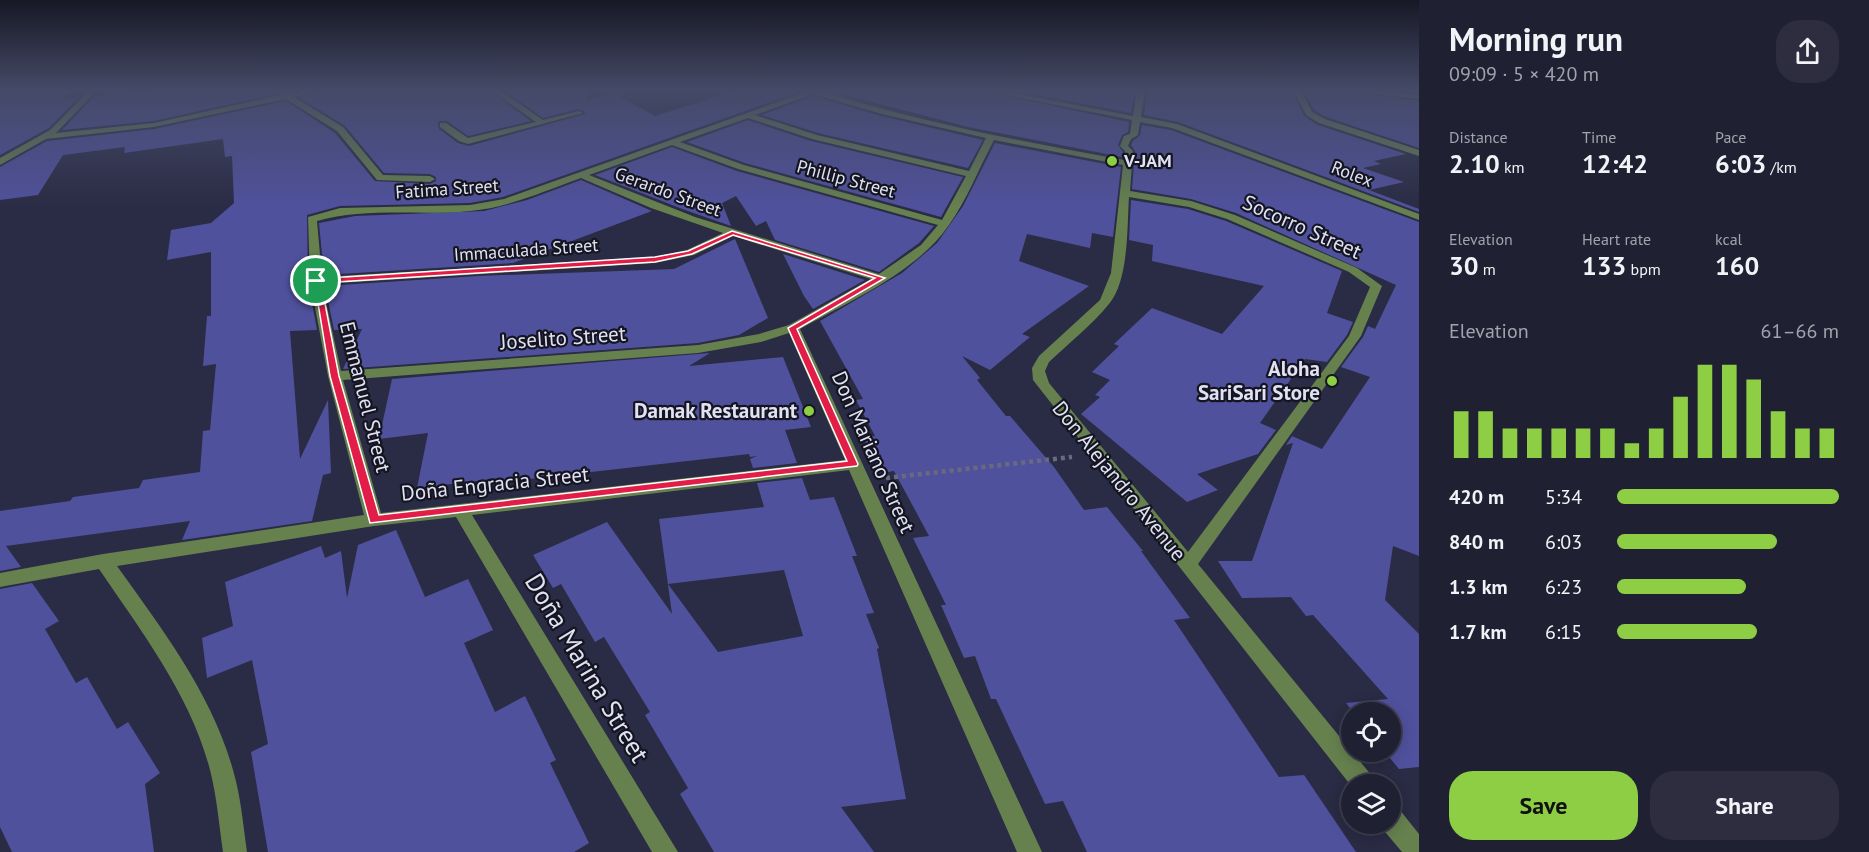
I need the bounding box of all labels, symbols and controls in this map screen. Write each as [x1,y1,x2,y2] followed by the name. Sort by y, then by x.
[1449,17,1623,60] text: Morning run
[1776,20,1839,83] button: share
[1449,61,1599,87] text: 09:09 · 5 × 420 m
[1449,127,1508,147] text: Distance
[1582,127,1616,147] text: Time
[1715,127,1746,147] text: Pace
[1449,147,1500,180] text: 2.10
[1582,147,1648,180] text: 12:42
[1715,147,1766,180] text: 6:03
[1123,149,1172,172] place label: V-JAM
[795,154,898,203] street label: Phillip Street
[1105,154,1119,168] marker: V-JAM
[1328,155,1376,192] street label: Rolex
[1500,157,1525,177] text: km
[1766,157,1797,177] text: /km
[612,162,724,221] street label: Gerardo Street
[395,173,499,204] street label: Fatima Street
[1239,188,1366,265] street label: Socorro Street
[1449,229,1513,249] text: Elevation
[1582,229,1651,249] text: Heart rate
[1715,229,1742,249] text: kcal
[453,233,599,266] street label: Immaculada Street
[1449,249,1478,282] text: 30
[1582,249,1626,282] text: 133
[1715,249,1759,282] text: 160
[290,255,341,306] pin
[1478,259,1496,279] text: m
[1626,259,1661,279] text: bpm
[299,264,332,297] icon: arrive
[1449,318,1529,344] text: Elevation
[1761,318,1839,344] text: 61–66 m
[334,319,397,475] street label: Emmanuel Street
[498,320,627,355] street label: Joselito Street
[1198,355,1320,406] place label: Aloha SariSari Store
[826,367,921,537] street label: Don Mariano Street
[1325,374,1339,388] marker: Aloha SariSari Store
[1047,395,1192,566] street label: Don Alejandro Avenue
[634,397,798,424] place label: Damak Restaurant
[802,404,816,418] marker: Damak Restaurant
[400,460,590,507] street label: Doña Engracia Street
[1449,484,1504,510] text: 420 m
[1545,484,1582,510] text: 5:34
[1449,529,1504,555] text: 840 m
[1545,529,1582,555] text: 6:03
[518,567,657,768] street label: Doña Marina Street
[1449,574,1508,600] text: 1.3 km
[1545,574,1582,600] text: 6:23
[1449,619,1507,645] text: 1.7 km
[1545,619,1582,645] text: 6:15
[1341,702,1401,834] map controls
[1341,702,1401,762] button: locate
[1449,771,1638,840] button: Save
[1650,771,1839,840] button: Share
[1341,774,1401,834] button: layers

